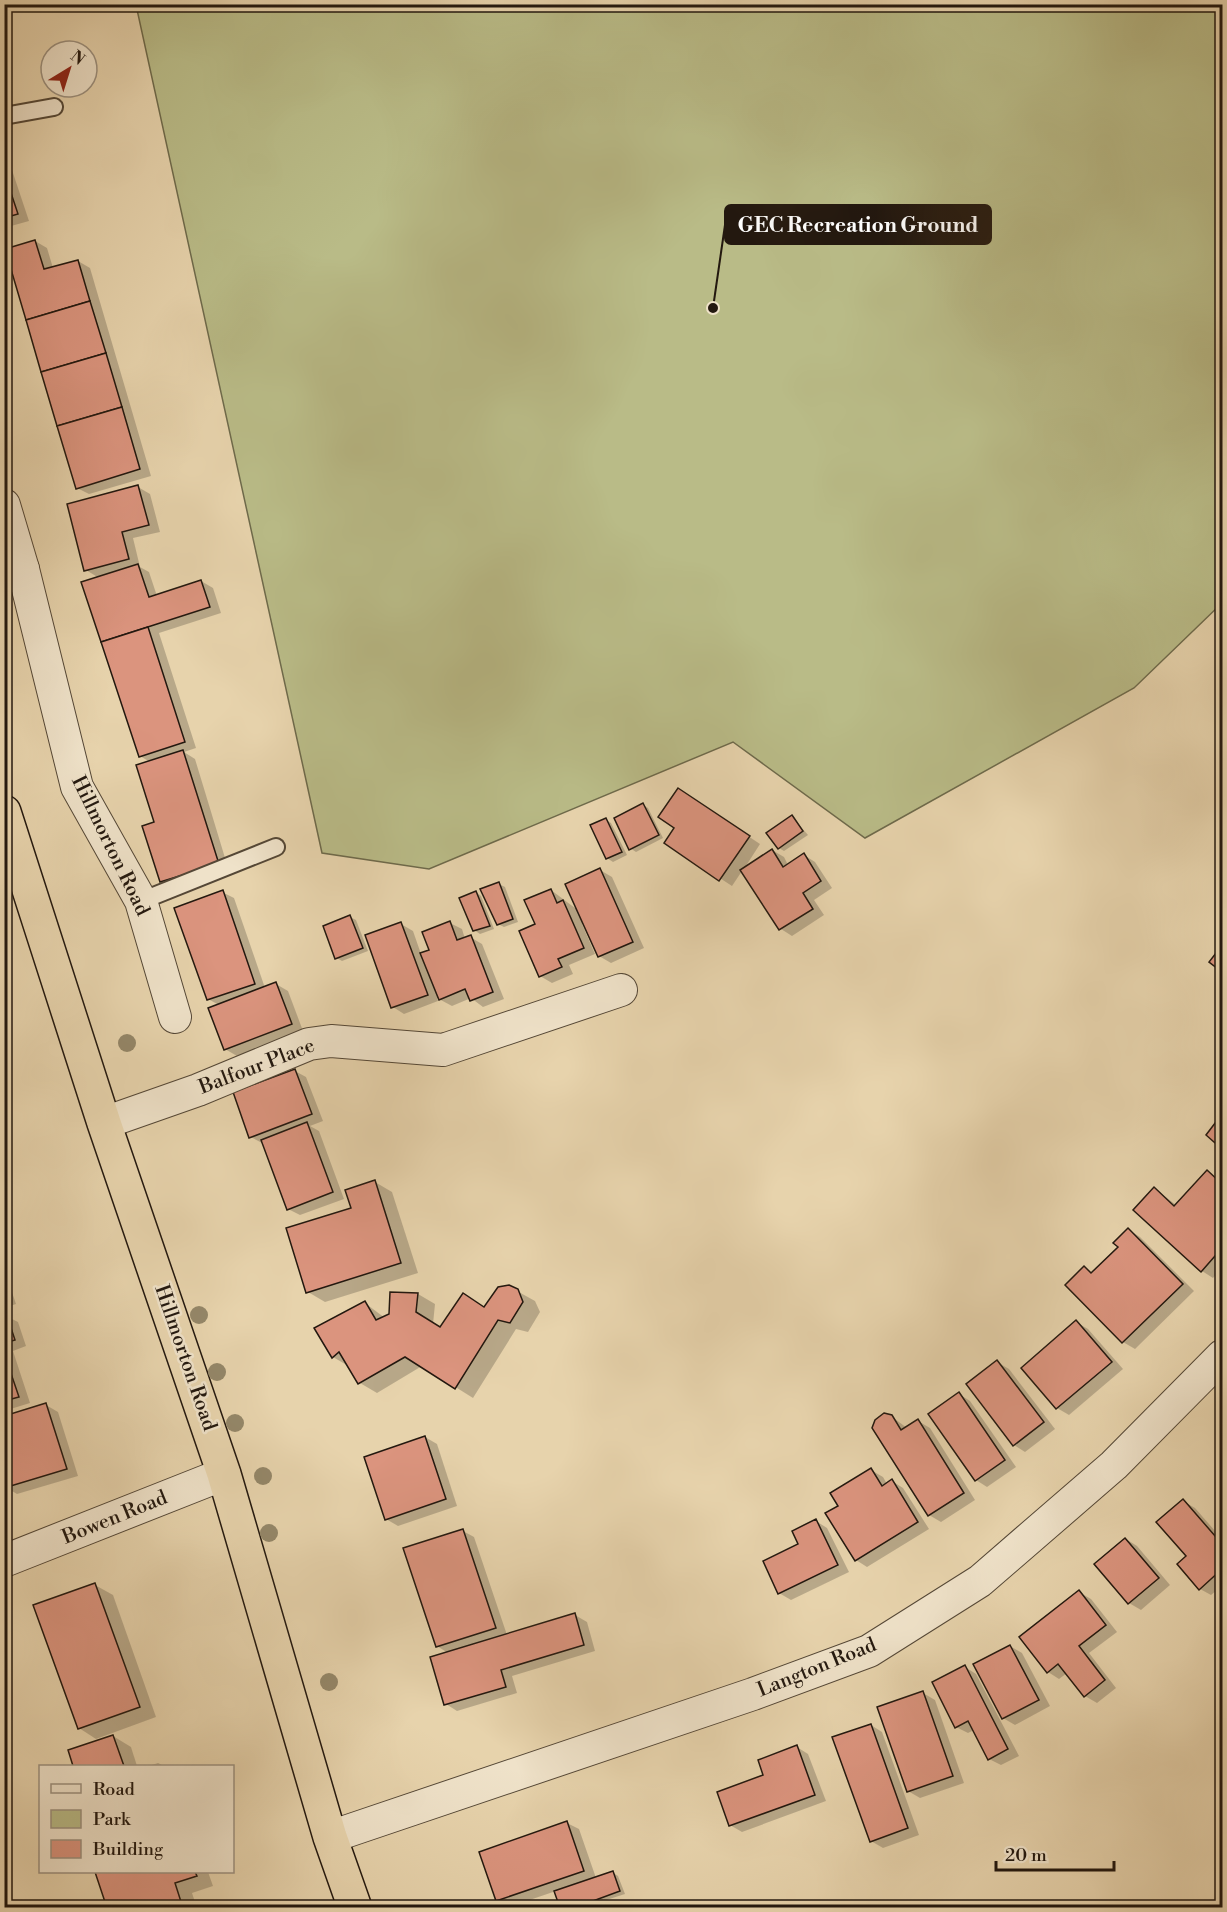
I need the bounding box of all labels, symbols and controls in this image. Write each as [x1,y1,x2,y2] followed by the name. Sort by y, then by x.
[39,39,99,99] north arrow
[66,46,89,70] text: N
[725,205,991,244] callout: GEC Recreation Ground
[737,213,979,239] text: GEC Recreation Ground
[65,772,155,921] street label: Hillmorton Road
[195,1033,319,1101] street label: Balfour Place
[148,1282,222,1435] street label: Hillmorton Road
[58,1485,172,1551] street label: Bowen Road
[754,1633,881,1703] street label: Langton Road
[39,1765,234,1873] legend
[93,1778,136,1801] text: Road
[93,1808,132,1831] text: Park
[996,1834,1114,1872] scale bar
[92,1838,164,1861] text: Building
[1005,1844,1047,1867] text: 20 m

